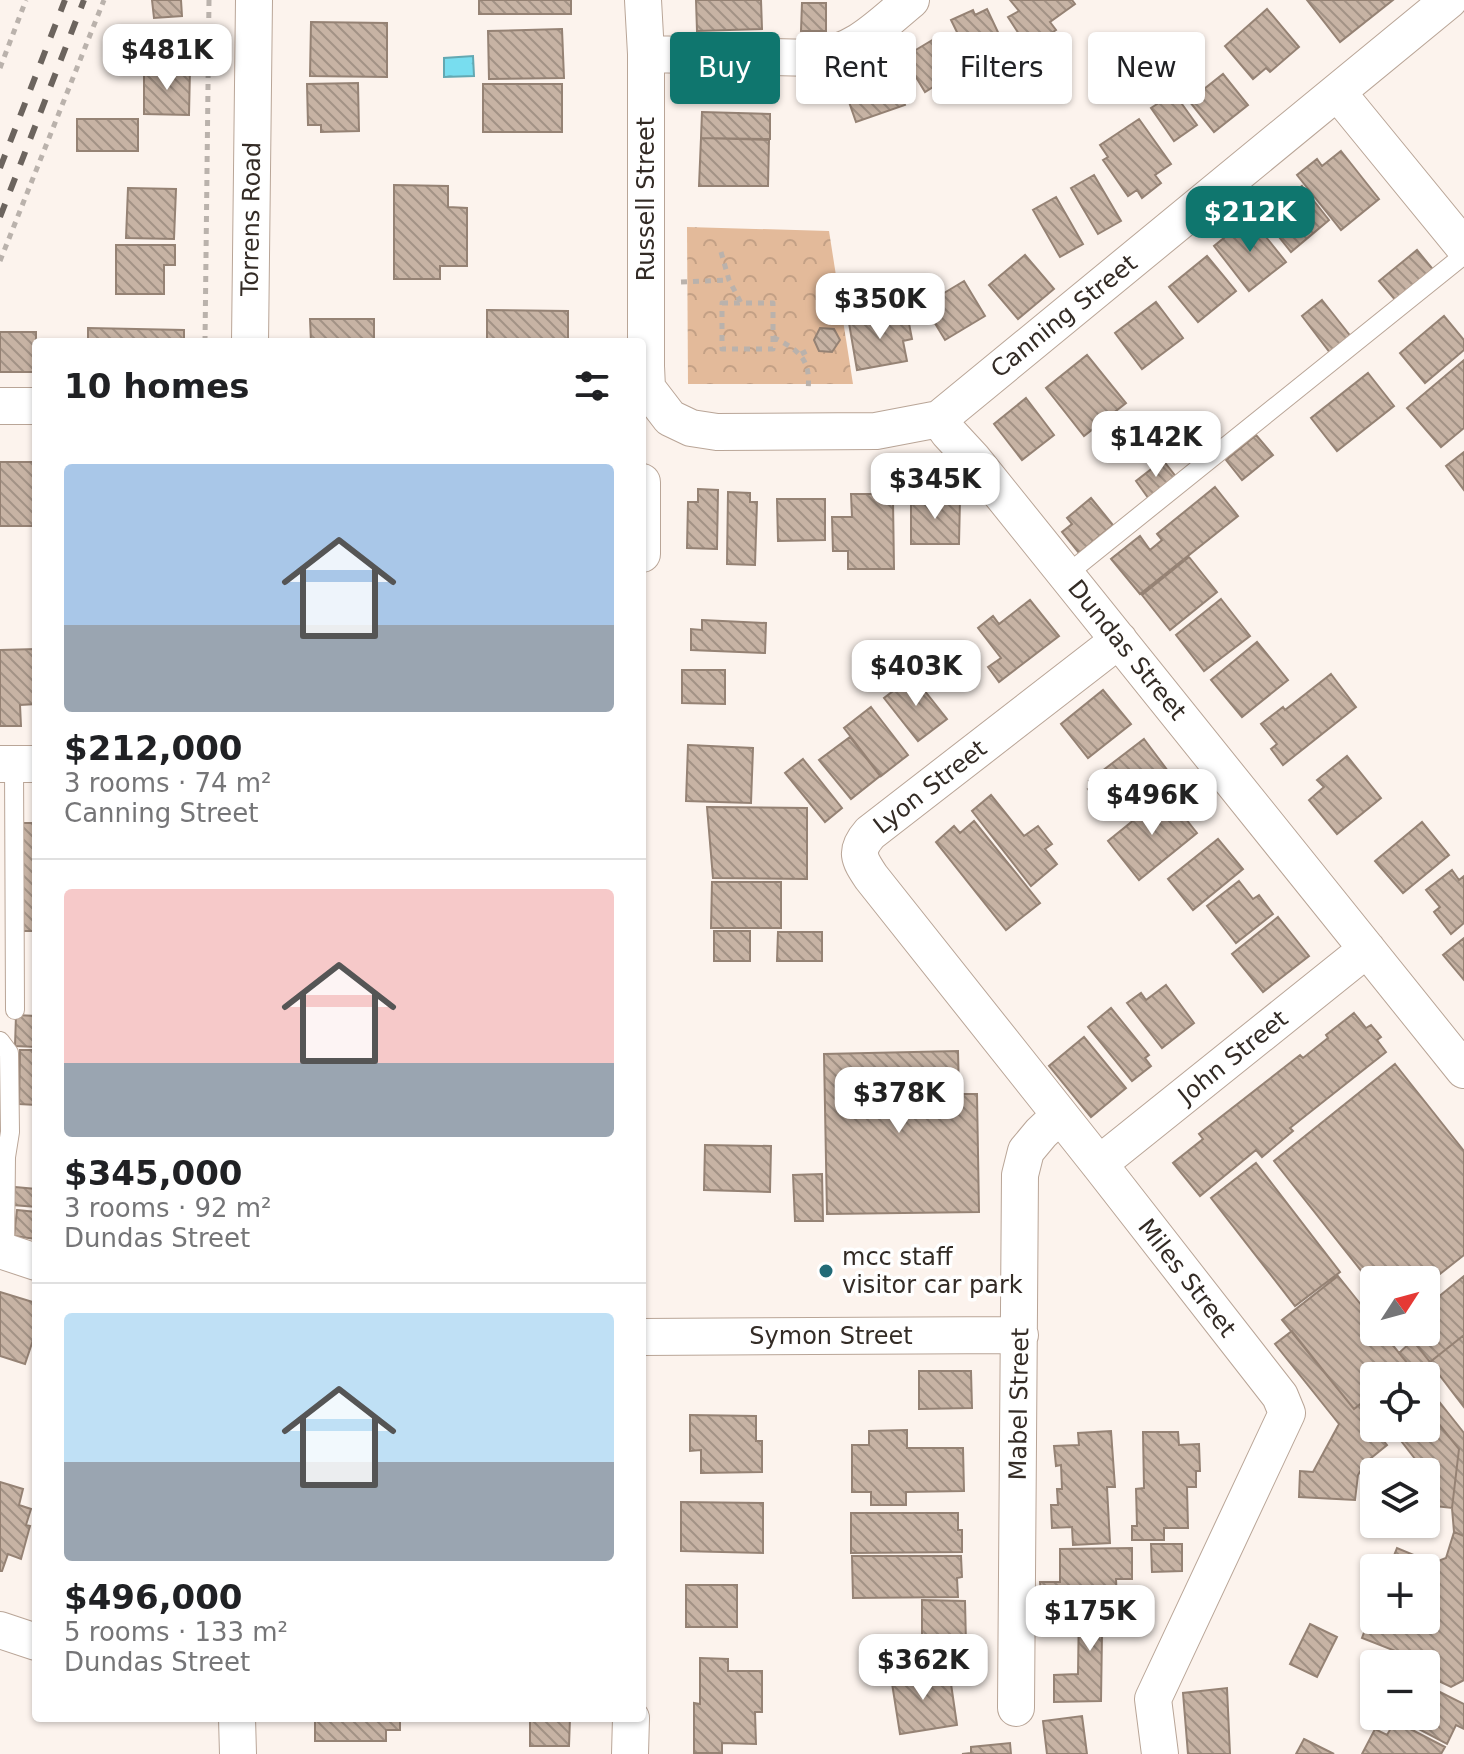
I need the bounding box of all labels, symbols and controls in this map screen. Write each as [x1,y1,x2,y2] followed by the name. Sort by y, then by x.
[111,24,223,92] pin: $481K
[670,32,780,104] chip: Buy
[796,32,916,104] chip: Rent
[932,32,1072,104] chip: Filters
[1088,32,1205,104] chip: New
[121,35,213,65] text: $481K
[632,117,660,281] street label: Russell Street
[236,142,266,297] street label: Torrens Road
[1194,186,1306,254] pin: $212K
[1204,197,1296,227] text: $212K
[985,249,1143,383] street label: Canning Street
[824,273,936,341] pin: $350K
[834,284,926,314] text: $350K
[570,364,614,408] icon: filters
[64,366,249,406] text: 10 homes
[1100,411,1212,479] pin: $142K
[1110,422,1202,452] text: $142K
[879,453,991,521] pin: $345K
[889,464,981,494] text: $345K
[267,516,411,660] icon: home
[1062,574,1192,726] street label: Dundas Street
[860,640,972,708] pin: $403K
[870,651,962,681] text: $403K
[64,728,243,768] text: $212,000
[868,734,992,840] street label: Lyon Street
[64,768,272,798] text: 3 rooms · 74 m²
[1096,769,1208,837] pin: $496K
[1106,780,1198,810] text: $496K
[64,798,259,828] text: Canning Street
[267,941,411,1085] icon: home
[1171,1004,1293,1111] street label: John Street
[843,1067,955,1135] pin: $378K
[853,1078,945,1108] text: $378K
[64,1153,243,1193] text: $345,000
[64,1193,272,1223] text: 3 rooms · 92 m²
[1132,1213,1242,1343] street label: Miles Street
[64,1223,250,1253] text: Dundas Street
[842,1243,1023,1299] place label: mcc staff visitor car park
[817,1262,835,1280] marker: mcc staff visitor car park
[1360,1266,1440,1346] north arrow
[1360,1266,1440,1730] map controls
[749,1322,913,1350] street label: Symon Street
[1004,1327,1034,1481] street label: Mabel Street
[1360,1362,1440,1442] button: locate
[267,1365,411,1509] icon: home
[1360,1458,1440,1538] button: layers
[1360,1554,1440,1634] button: +
[64,1577,243,1617] text: $496,000
[1034,1585,1146,1653] pin: $175K
[1044,1596,1136,1626] text: $175K
[64,1617,288,1647] text: 5 rooms · 133 m²
[867,1634,979,1702] pin: $362K
[877,1645,969,1675] text: $362K
[64,1647,250,1677] text: Dundas Street
[1360,1650,1440,1730] button: −

